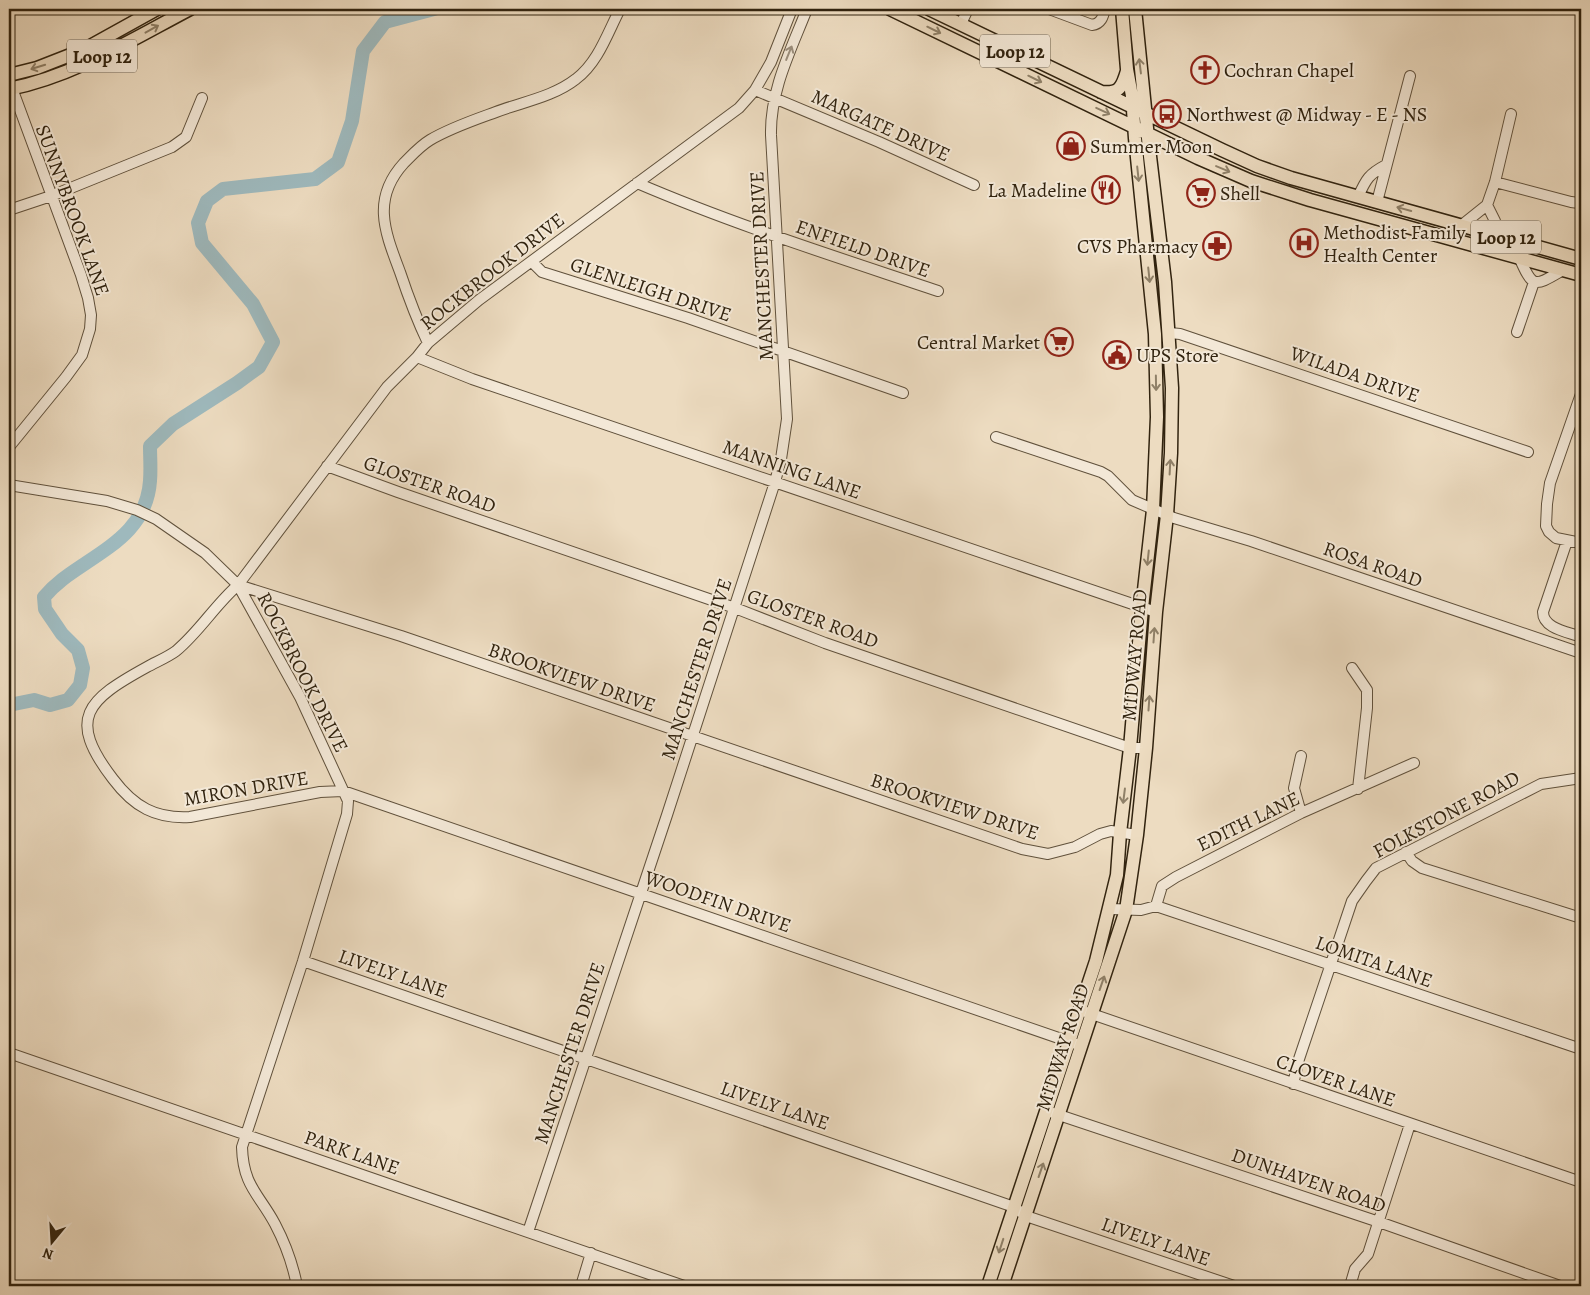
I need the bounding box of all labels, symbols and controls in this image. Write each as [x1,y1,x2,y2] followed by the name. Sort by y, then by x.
[145,24,160,34] one-way arrow
[926,25,941,35] one-way arrow
[980,34,1050,68] road number: Loop 12
[67,40,137,72] road number: Loop 12
[785,46,794,61] one-way arrow
[1190,55,1220,85] church icon: Cochran Chapel
[1224,57,1354,84] place label: Cochran Chapel
[1135,58,1145,74] one-way arrow
[30,62,46,72] one-way arrow
[1027,75,1042,84] one-way arrow
[807,83,955,168] street label: MARGATE DRIVE
[1152,99,1182,129] bus stop icon: Northwest @ Midway - E - NS
[1186,101,1427,128] place label: Northwest @ Midway - E - NS
[1095,107,1110,117] one-way arrow
[29,121,116,300] street label: SUNNYBROOK LANE
[1056,131,1086,161] shop icon: Summer Moon
[1090,133,1213,160] place label: Summer Moon
[1215,164,1230,174] one-way arrow
[1134,165,1143,181] one-way arrow
[743,171,780,361] street label: MANCHESTER DRIVE
[1091,175,1121,205] restaurant icon: La Madeline
[987,177,1087,204] place label: La Madeline
[1186,178,1216,208] supermarket icon: Shell
[1220,180,1260,207] place label: Shell
[1396,204,1412,213] one-way arrow
[414,206,570,336] street label: ROCKBROOK DRIVE
[792,213,934,284] street label: ENFIELD DRIVE
[1323,219,1467,269] place label: Methodist Family Health Center
[1471,220,1541,253] road number: Loop 12
[1289,228,1319,258] hospital icon: Methodist Family Health Center
[1202,231,1232,261] pharmacy icon: CVS Pharmacy
[1077,233,1199,260] place label: CVS Pharmacy
[567,251,735,328] street label: GLENLEIGH DRIVE
[1144,267,1154,283] one-way arrow
[1044,327,1074,357] supermarket icon: Central Market
[917,329,1040,356] place label: Central Market
[1286,339,1423,409] street label: WILADA DRIVE
[1102,340,1132,370] public building icon: UPS Store
[1136,342,1219,369] place label: UPS Store
[1152,375,1161,391] one-way arrow
[719,433,865,506] street label: MANNING LANE
[360,449,500,520] street label: GLOSTER ROAD
[1166,459,1175,475] one-way arrow
[1320,535,1426,594] street label: ROSA ROAD
[1143,550,1153,566] one-way arrow
[654,575,739,763] street label: MANCHESTER DRIVE
[743,582,882,655] street label: GLOSTER ROAD
[250,587,355,757] street label: ROCKBROOK DRIVE
[1115,588,1154,722] street label: MIDWAY ROAD
[1149,627,1159,643] one-way arrow
[484,636,659,719] street label: BROOKVIEW DRIVE
[1144,695,1154,711] one-way arrow
[182,764,310,813] street label: MIRON DRIVE
[1368,764,1524,865] street label: FOLKSTONE ROAD
[867,767,1043,846] street label: BROOKVIEW DRIVE
[1192,785,1304,858] street label: EDITH LANE
[1119,788,1129,804] one-way arrow
[640,863,795,939] street label: WOODFIN DRIVE
[1312,929,1436,994] street label: LOMITA LANE
[335,942,451,1005] street label: LIVELY LANE
[527,959,612,1147] street label: MANCHESTER DRIVE
[1098,976,1108,992] one-way arrow
[1029,980,1096,1114] street label: MIDWAY ROAD
[1273,1047,1399,1114] street label: CLOVER LANE
[717,1074,833,1137] street label: LIVELY LANE
[300,1124,403,1181] street label: PARK LANE
[1228,1141,1390,1220] street label: DUNHAVEN ROAD
[1037,1162,1046,1178] one-way arrow
[1098,1210,1214,1273] street label: LIVELY LANE
[28,1218,78,1268] north arrow
[996,1238,1005,1254] one-way arrow
[40,1243,56,1264] text: N

